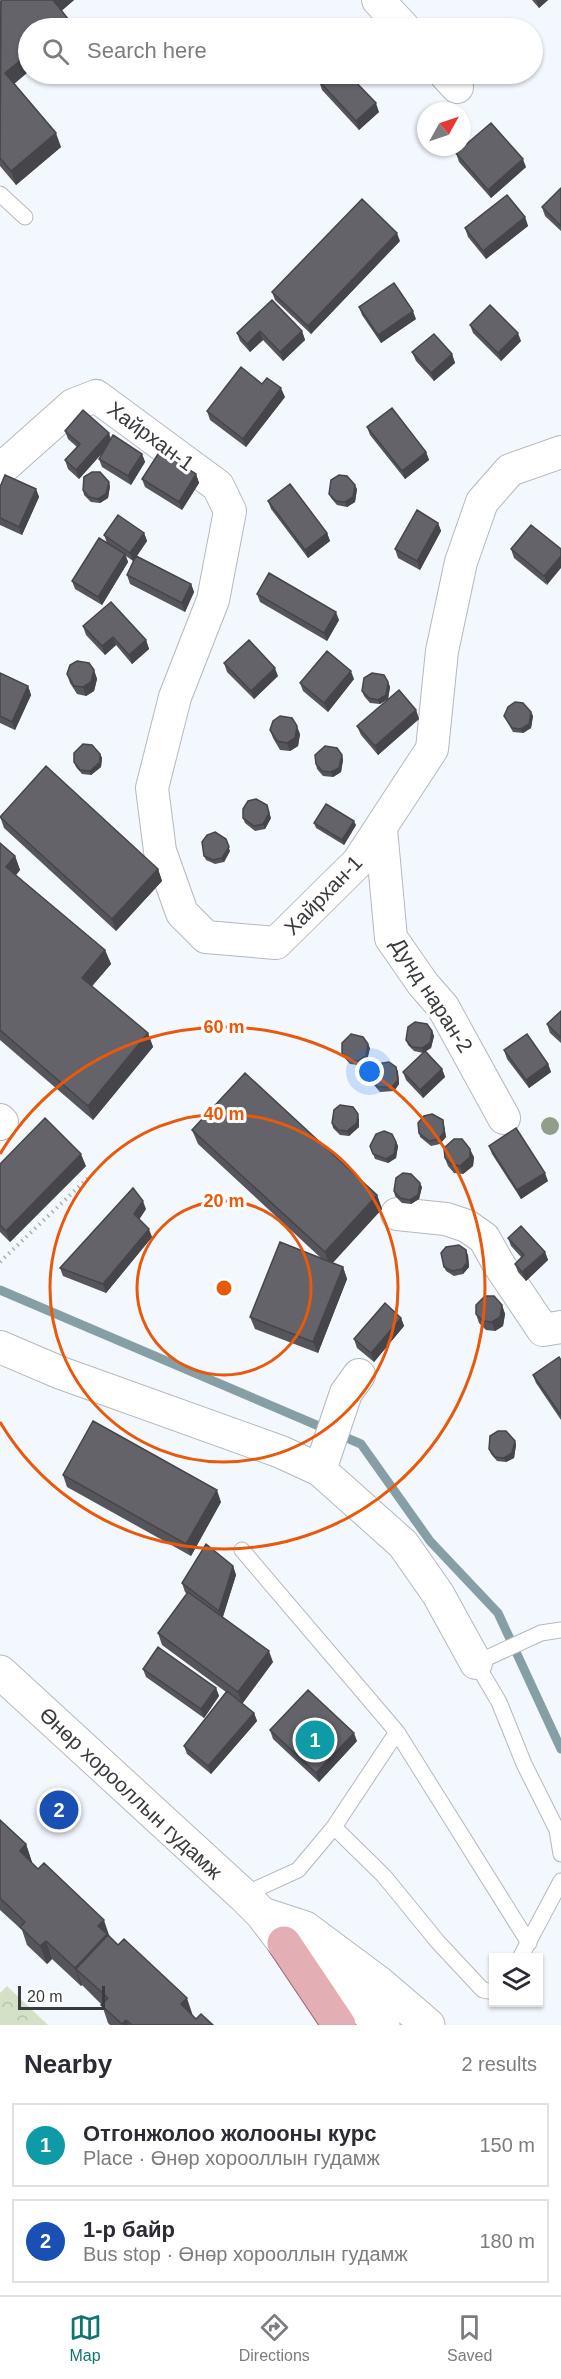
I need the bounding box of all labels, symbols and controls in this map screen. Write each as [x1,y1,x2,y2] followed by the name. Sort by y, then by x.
[18,18,543,84] search box
[39,35,72,68] icon: search
[87,38,207,63] text: Search here
[417,102,471,156] north arrow
[103,397,199,475] street label: Хайрхан-1
[280,851,366,939] street label: Хайрхан-1
[386,933,478,1057] street label: Дунд наран-2
[203,1017,245,1037] text: 60 m
[355,1057,384,1086] your location
[203,1104,245,1124] text: 40 m
[203,1191,245,1211] text: 20 m
[214,1278,234,1298] centre of rings
[35,1703,227,1883] street label: Өнөр хорооллын гудамж
[296,1718,334,1762] pin: 1
[40,1788,78,1832] pin: 2
[489,1953,543,2007] map controls
[489,1953,543,2007] button: layers
[18,1983,105,2010] scale bar
[27,1988,63,2005] text: 20 m
[24,2049,112,2079] text: Nearby
[461,2053,537,2075] text: 2 results
[83,2121,376,2146] text: Отгонжолоо жолооны курс
[40,2134,51,2156] text: 1
[479,2134,535,2156] text: 150 m
[83,2147,380,2169] text: Place · Өнөр хорооллын гудамж
[83,2217,175,2242] text: 1-р байр
[40,2230,51,2252] text: 2
[479,2230,535,2252] text: 180 m
[83,2243,408,2265] text: Bus stop · Өнөр хорооллын гудамж
[69,2311,102,2365] tab: Map
[239,2311,310,2365] tab: Directions
[447,2311,492,2365] tab: Saved

